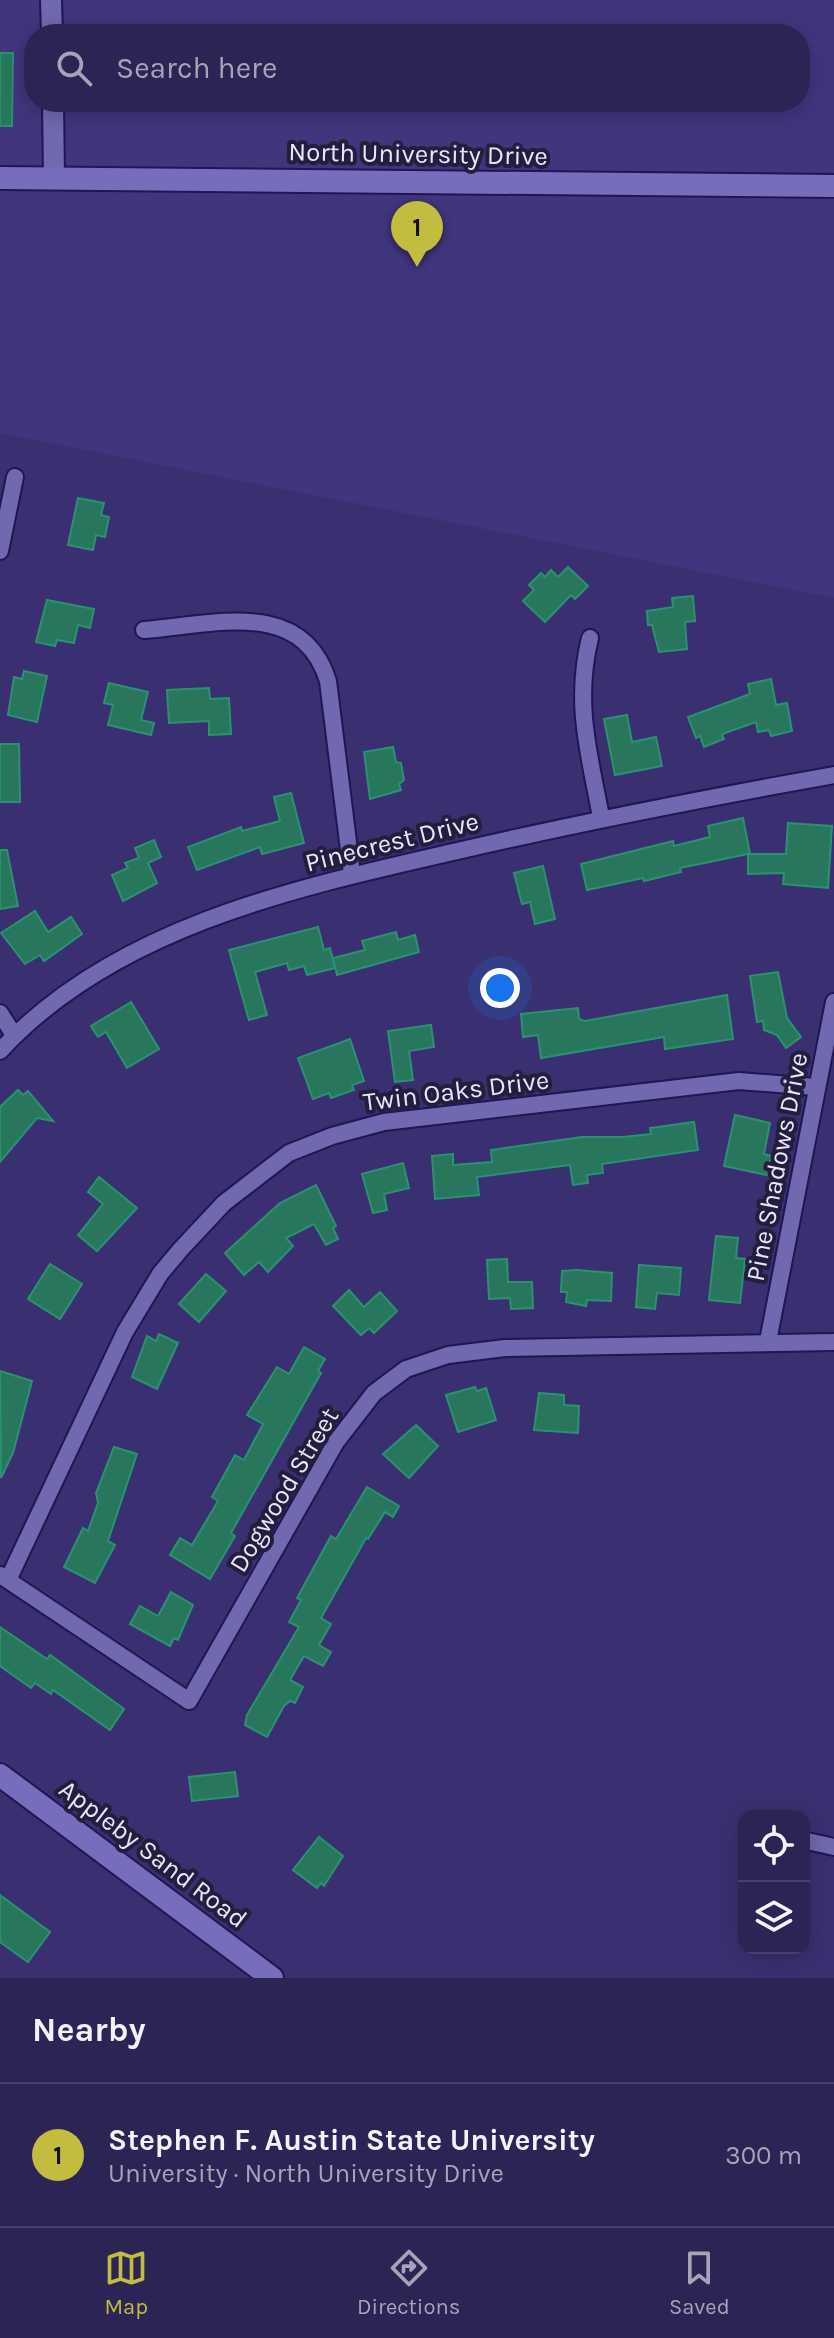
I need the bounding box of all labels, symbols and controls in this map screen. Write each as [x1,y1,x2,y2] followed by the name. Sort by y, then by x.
[24,24,810,112] search box
[52,46,96,90] icon: search
[116,50,277,86] text: Search here
[288,136,548,172] street label: North University Drive
[391,201,443,267] pin: 1
[302,805,482,879] street label: Pinecrest Drive
[480,968,520,1008] your location
[740,1050,814,1284] street label: Pine Shadows Drive
[361,1064,551,1118] street label: Twin Oaks Drive
[223,1402,345,1578] street label: Dogwood Street
[53,1773,253,1935] street label: Appleby Sand Road
[738,1810,810,1954] map controls
[738,1810,810,1882] button: locate
[738,1882,810,1954] button: layers
[32,2010,146,2050] text: Nearby
[108,2122,595,2158] text: Stephen F. Austin State University
[53,2140,63,2171] text: 1
[725,2140,802,2171] text: 300 m
[108,2158,504,2189] text: University · North University Drive
[104,2246,148,2320] tab: Map
[357,2246,460,2320] tab: Directions
[669,2246,730,2320] tab: Saved

